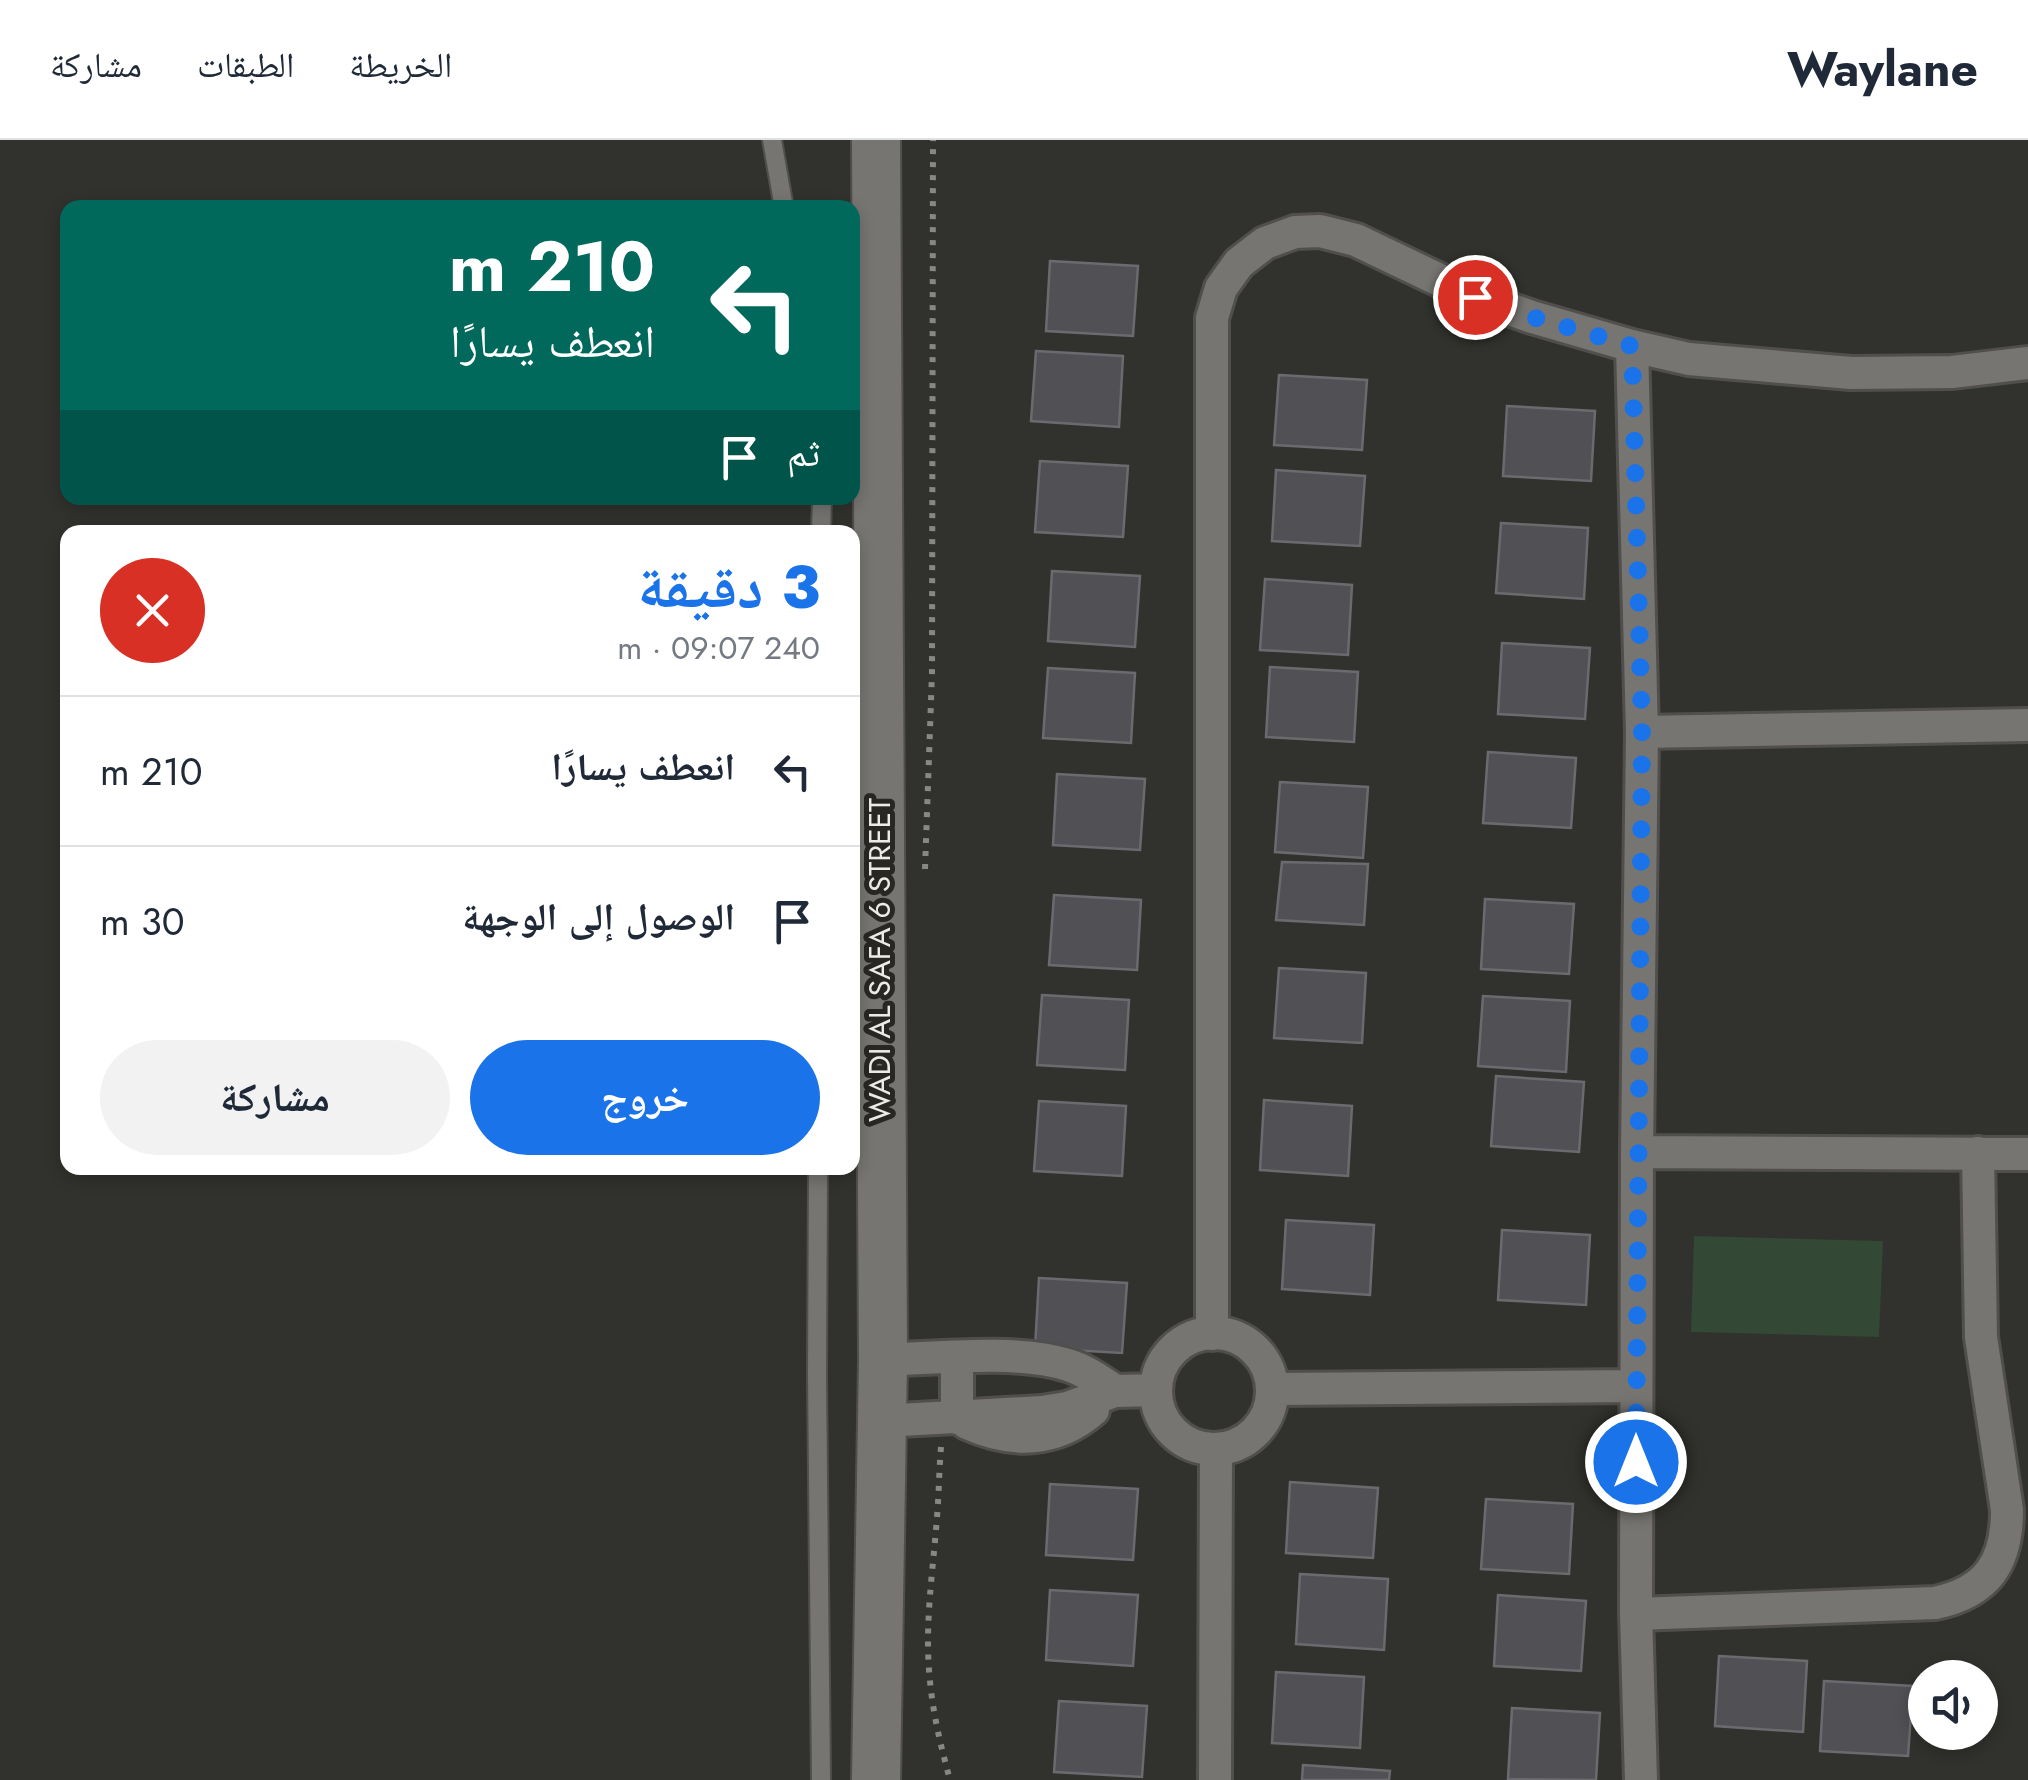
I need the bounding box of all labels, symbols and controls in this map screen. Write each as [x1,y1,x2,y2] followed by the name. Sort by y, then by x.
[1787,35,1978,104] text: Waylane
[50,40,142,90] text: مشاركة
[197,40,294,90] text: الطبقات
[349,40,452,90] text: الخريطة
[449,216,655,317] text: 210 m
[690,240,820,370] icon: left
[1433,255,1518,340] pin
[1448,270,1503,325] icon: arrive
[450,309,655,374] text: انعطف يسارًا
[787,425,820,480] text: ثم
[712,430,767,485] icon: arrive
[637,544,820,631] text: 3 دقيقة
[100,558,205,663] button: close
[617,625,820,671] text: 240 m · 09:07
[551,739,735,794] text: انعطف يسارًا
[100,744,203,799] text: 210 m
[765,744,820,799] icon: left
[858,798,901,1122] street label: WADI AL SAFA 6 STREET
[462,889,735,944] text: الوصول إلى الوجهة
[100,894,185,949] text: 30 m
[765,894,820,949] icon: arrive
[100,1040,450,1155] button: مشاركة
[470,1040,820,1155] button: خروج
[1584,1410,1688,1514] position arrow
[1908,1660,1998,1750] map controls
[1908,1660,1998,1750] button: sound

